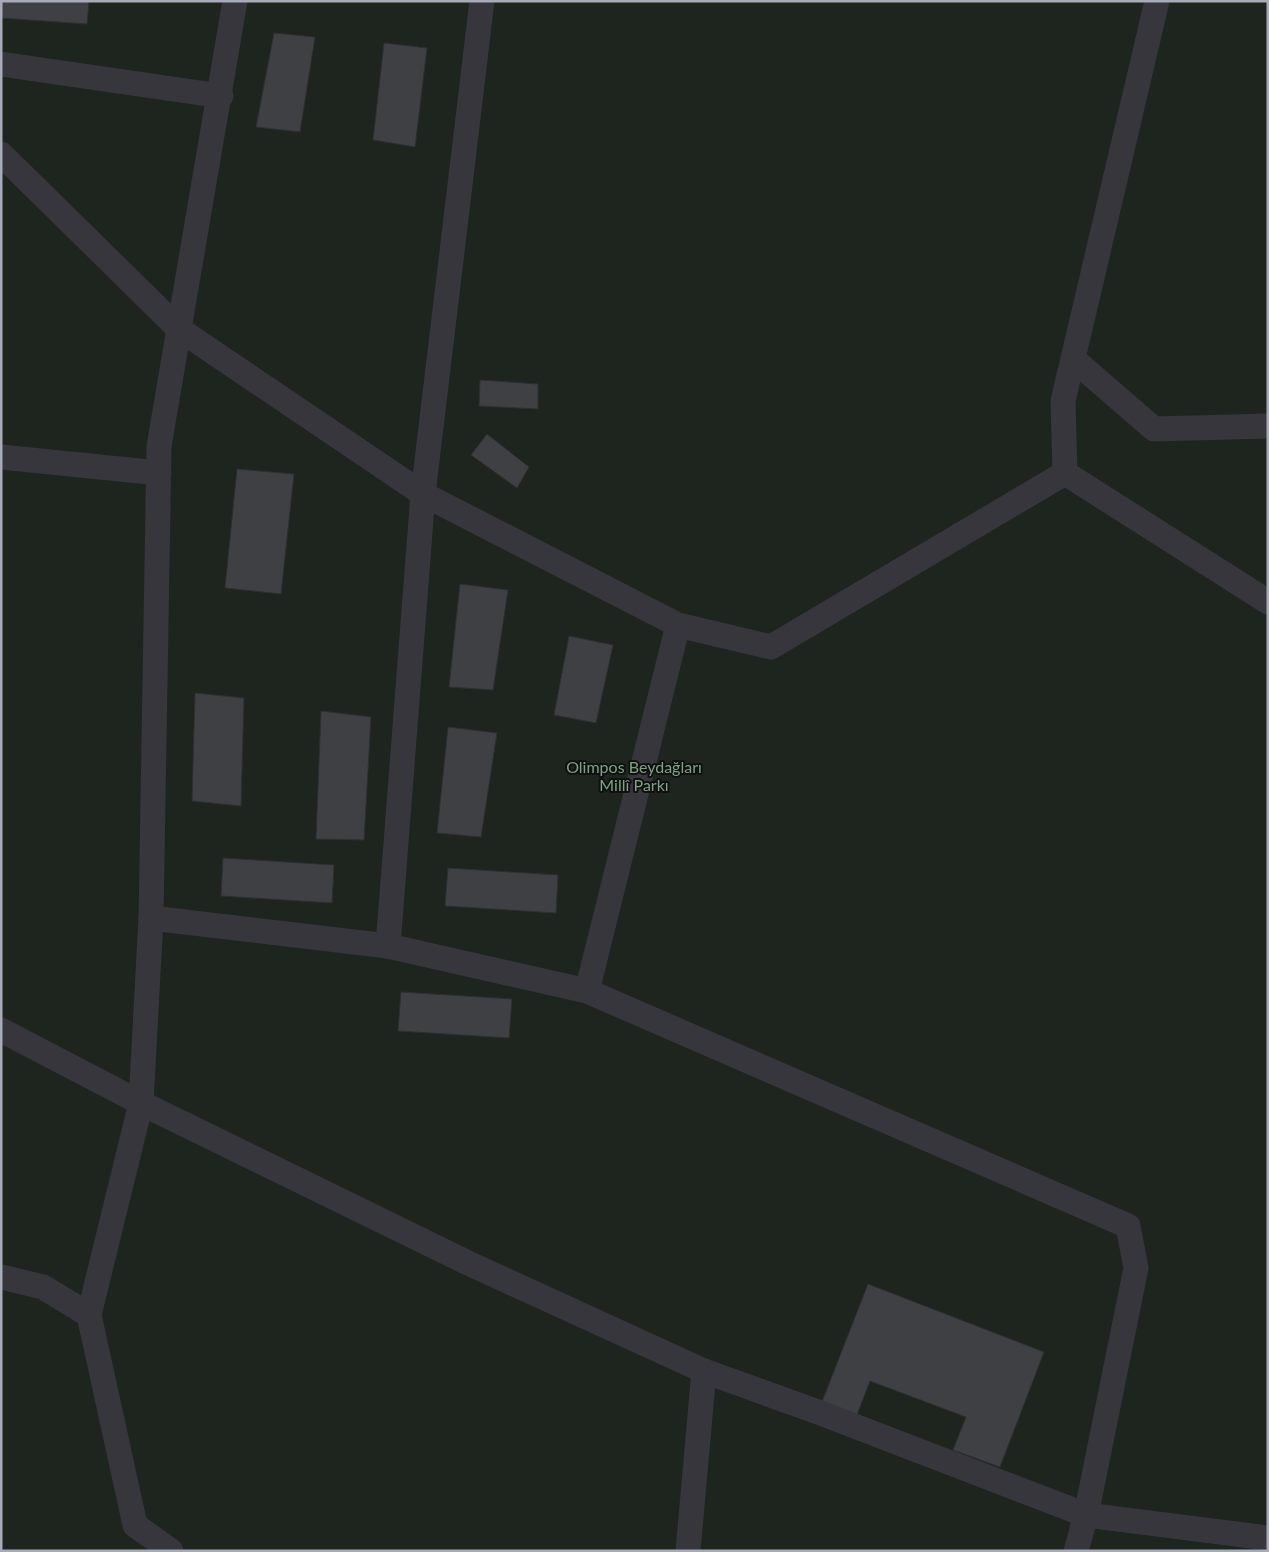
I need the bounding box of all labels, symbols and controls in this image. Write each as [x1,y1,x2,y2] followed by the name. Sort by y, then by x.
[566,757,702,794] park label: Olimpos Beydağları Millî Parkı

